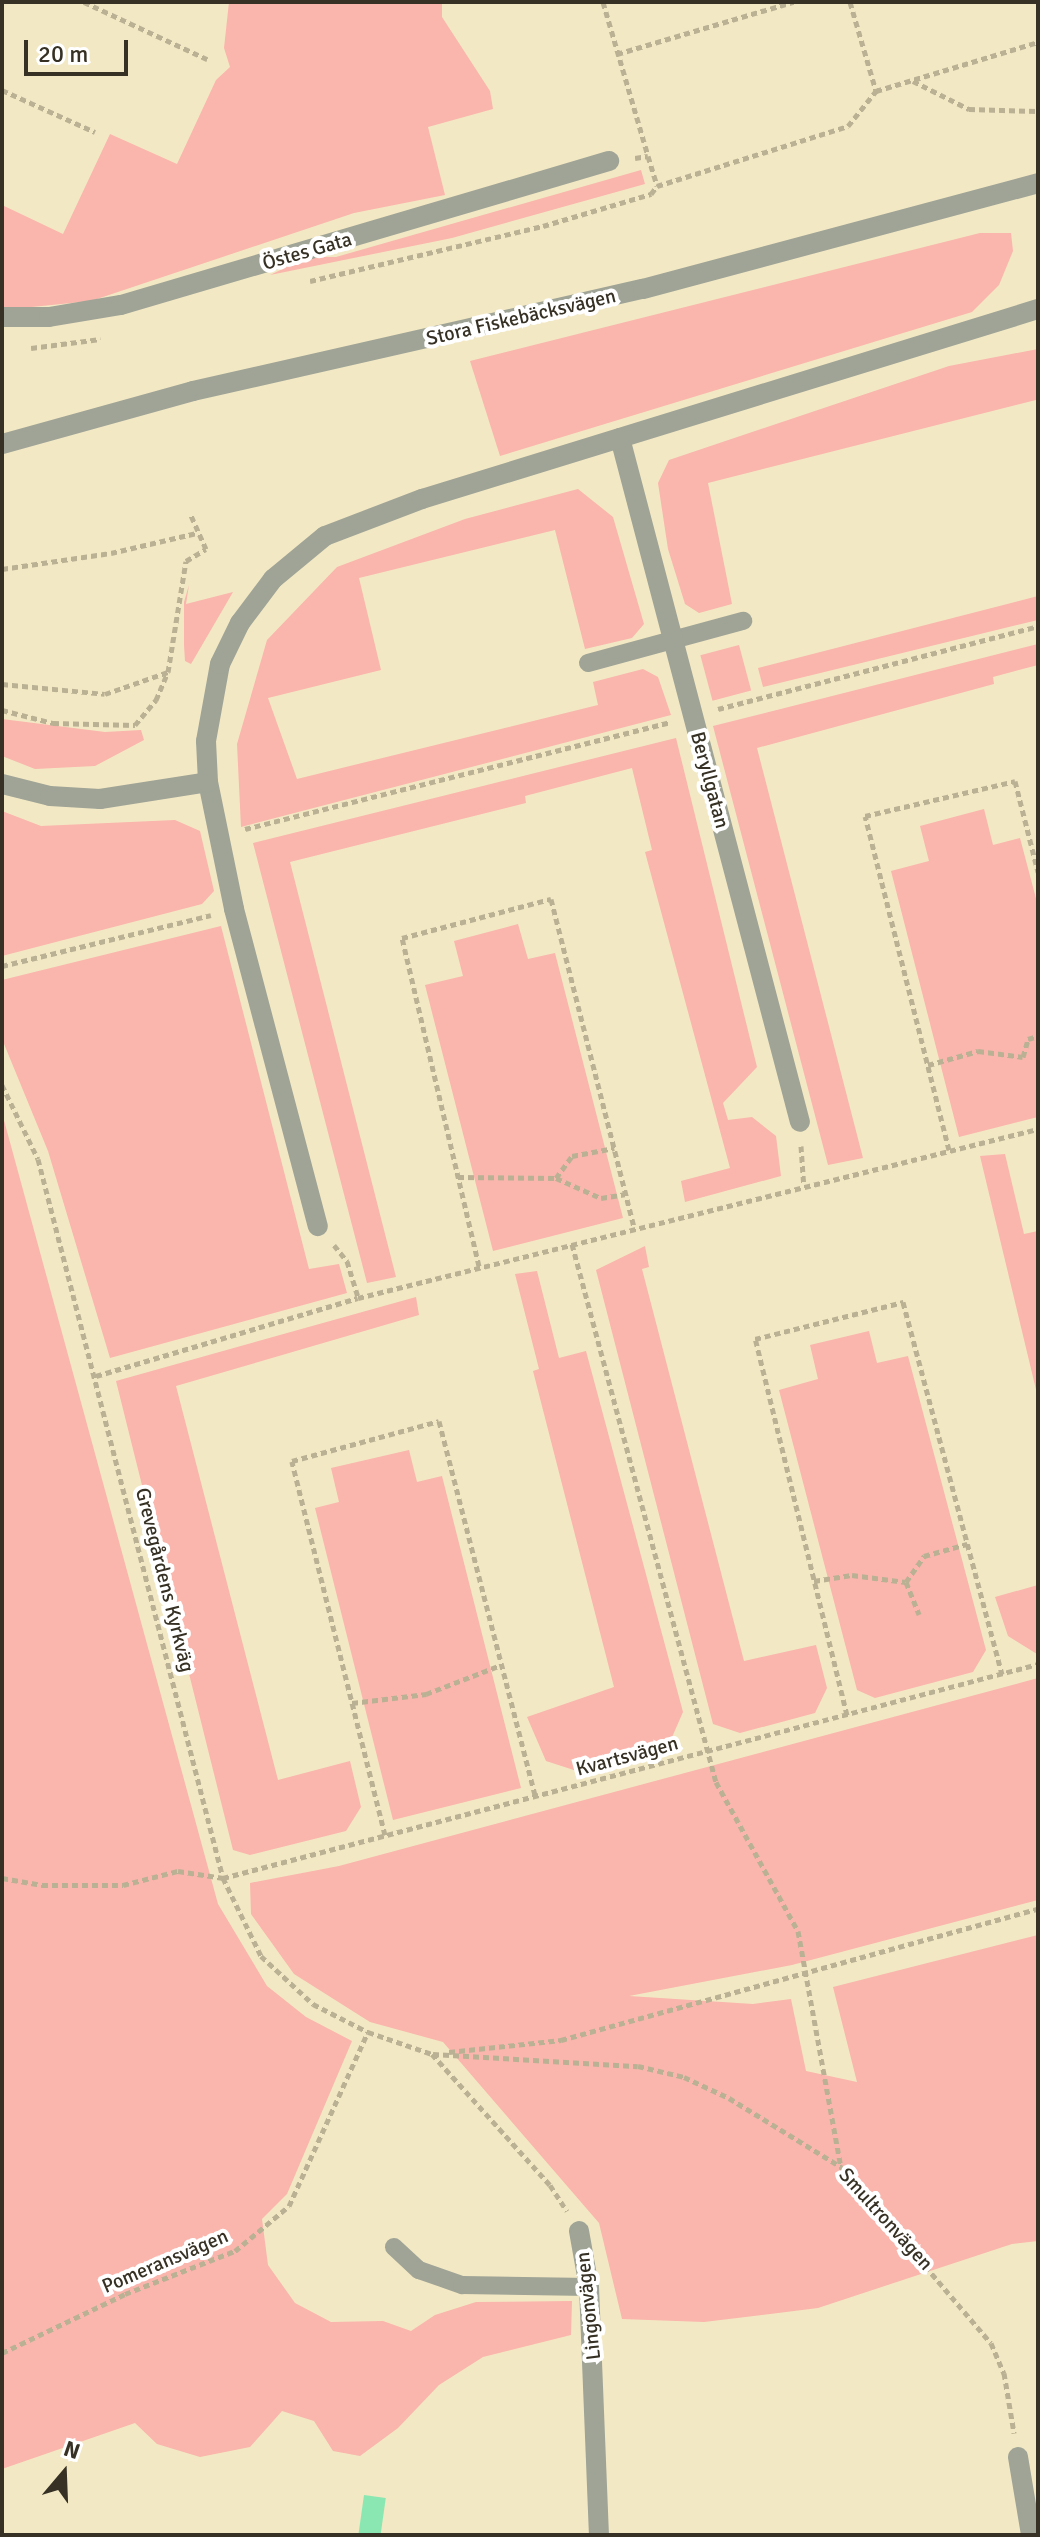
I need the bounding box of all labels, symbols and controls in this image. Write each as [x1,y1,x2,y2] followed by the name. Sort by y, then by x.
[28,24,132,74] scale bar
[38,39,88,69] text: 20 m
[260,227,354,275] street label: Östes Gata
[424,284,618,350] street label: Stora Fiskebäcksvägen
[686,729,734,831] street label: Beryllgatan
[130,1485,200,1675] street label: Grevegårdens Kyrkväg
[573,1731,681,1781] street label: Kvartsvägen
[834,2163,938,2275] street label: Smultronvägen
[98,2224,232,2298] street label: Pomeransvägen
[570,2251,606,2361] street label: Lingonvägen
[24,2433,104,2513] north arrow
[60,2435,84,2465] text: N

